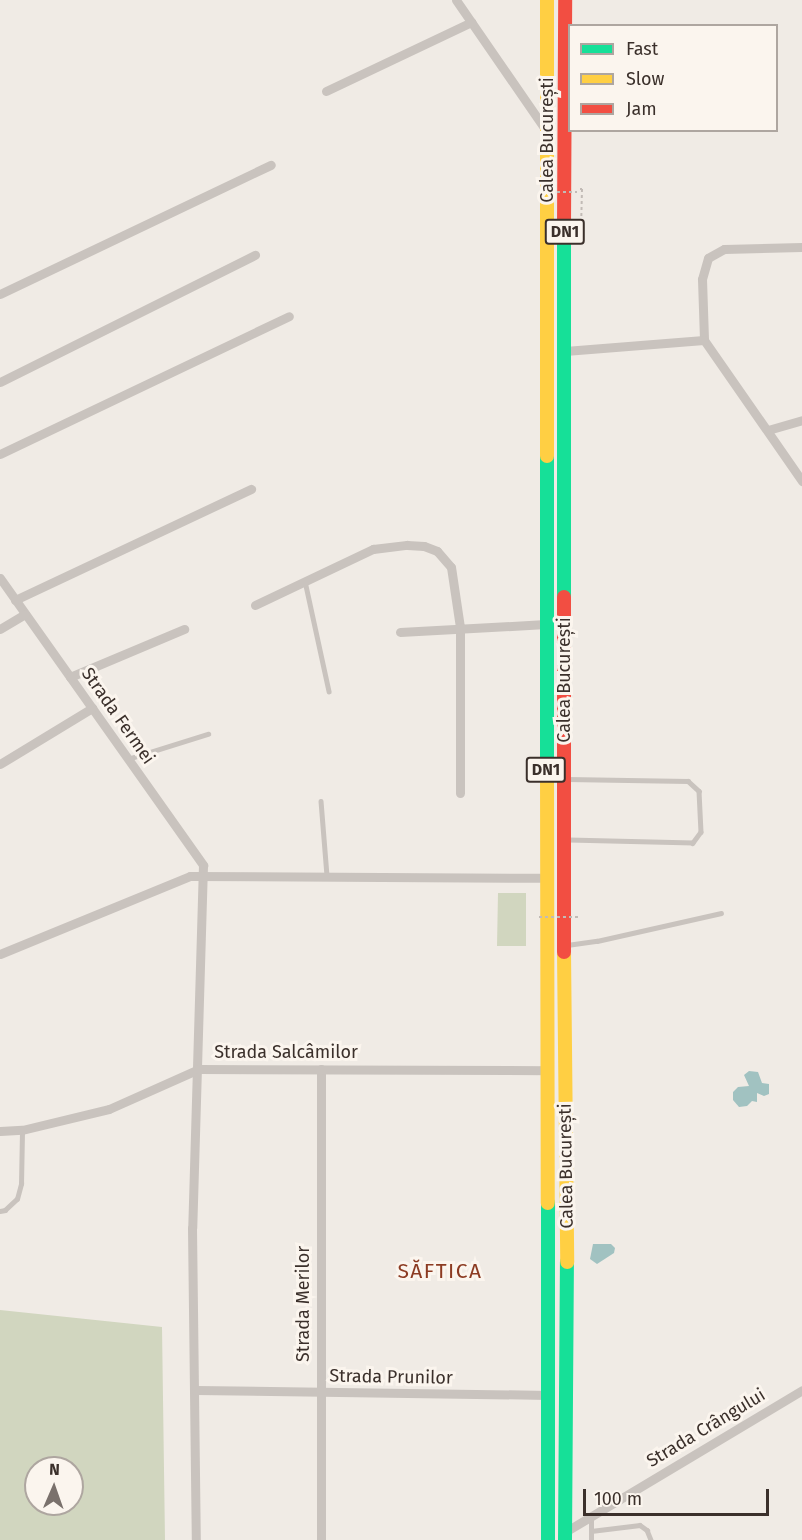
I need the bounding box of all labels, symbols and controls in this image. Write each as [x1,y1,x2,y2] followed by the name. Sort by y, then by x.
[568,24,778,132] legend
[626,38,658,60] text: Fast
[626,68,664,90] text: Slow
[536,77,558,203] street label: Calea București
[626,98,657,120] text: Jam
[544,219,586,245] road number: DN1
[553,617,575,743] street label: Calea București
[77,664,159,768] street label: Strada Fermei
[525,757,567,783] road number: DN1
[214,1041,358,1063] street label: Strada Salcâmilor
[554,1103,578,1229] street label: Calea București
[292,1246,314,1362] street label: Strada Merilor
[397,1258,483,1284] district label: SĂFTICA
[329,1365,453,1389] street label: Strada Prunilor
[643,1384,769,1472] street label: Strada Crângului
[24,1456,84,1516] north arrow
[49,1460,60,1479] text: N
[586,1477,772,1515] scale bar
[594,1488,642,1510] text: 100 m

